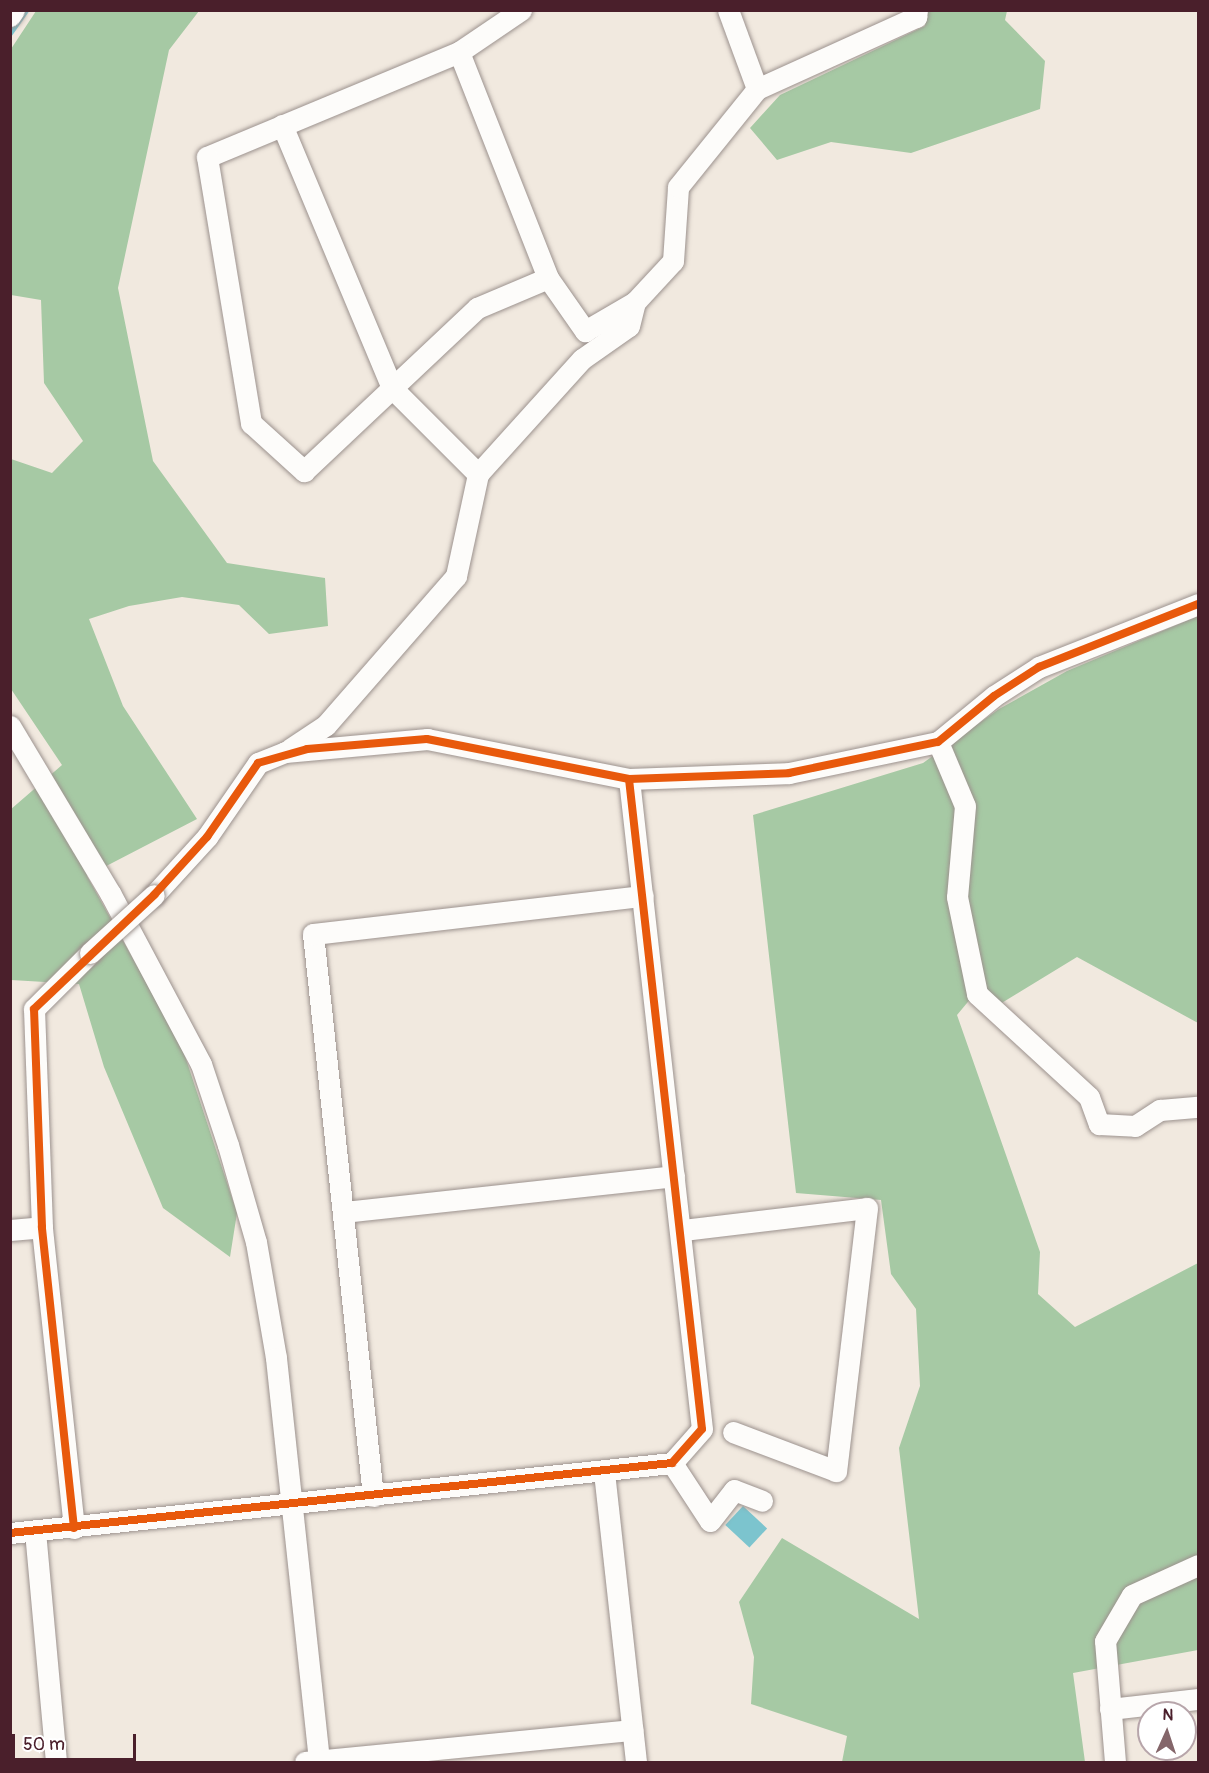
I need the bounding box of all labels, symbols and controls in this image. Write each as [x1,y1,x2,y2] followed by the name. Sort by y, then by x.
[1137,1701,1197,1761] north arrow
[1162,1705,1174,1725] text: N
[15,1722,140,1760] scale bar
[23,1733,65,1756] text: 50 m

